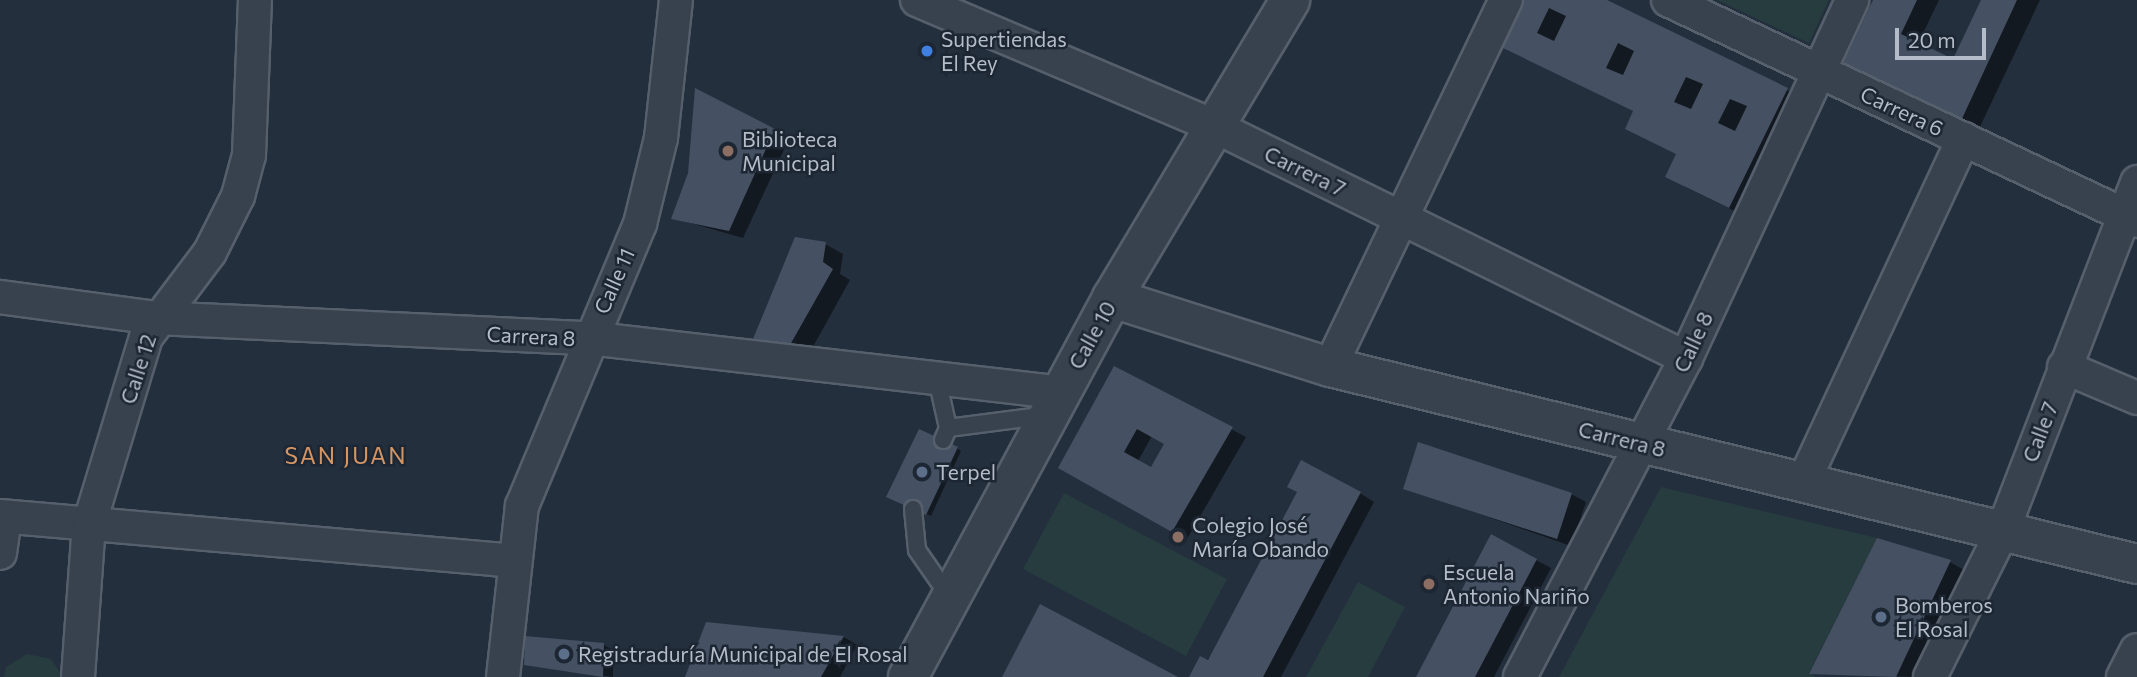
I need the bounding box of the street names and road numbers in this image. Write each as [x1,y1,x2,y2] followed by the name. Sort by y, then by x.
[1856,81,1948,141] street label: Carrera 6
[1260,141,1350,201] street label: Carrera 7
[588,244,640,318] street label: Calle 11
[1063,297,1121,373] street label: Calle 10
[1668,308,1718,376] street label: Calle 8
[486,321,576,351] street label: Carrera 8
[115,331,161,407] street label: Calle 12
[2017,398,2063,466] street label: Calle 7
[1576,416,1668,462] street label: Carrera 8

